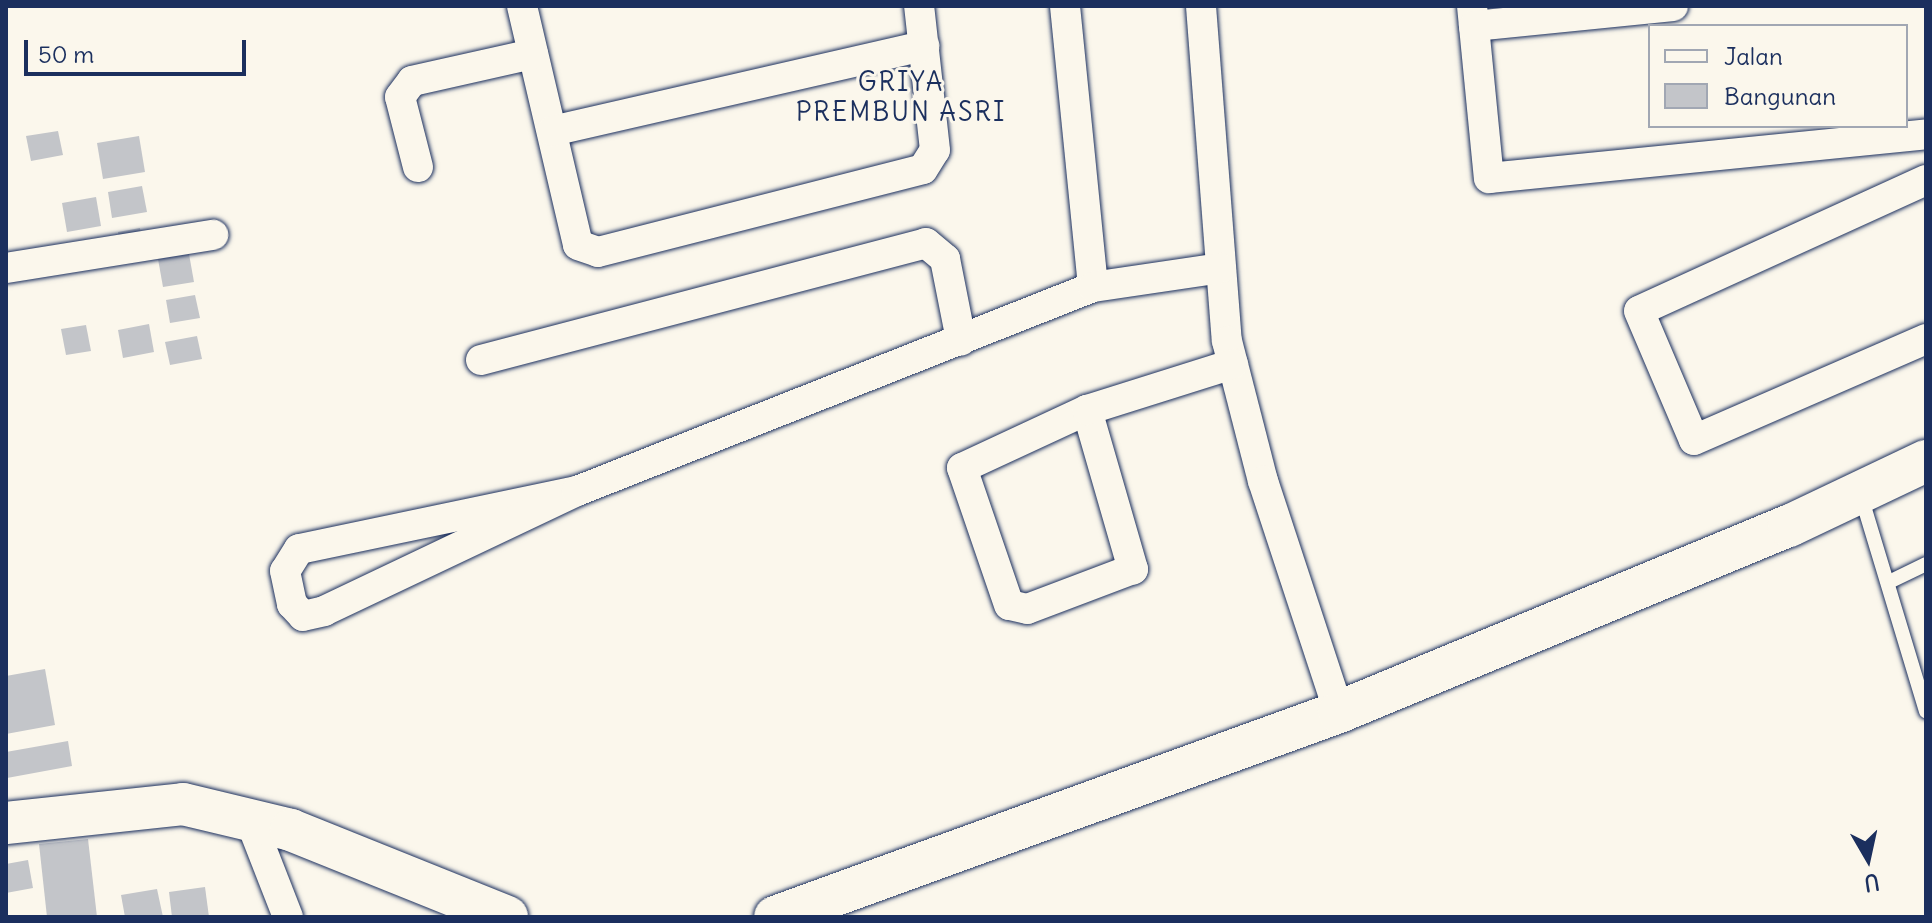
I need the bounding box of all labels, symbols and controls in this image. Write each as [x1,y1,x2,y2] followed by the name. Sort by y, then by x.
[28,24,250,74] scale bar
[1648,24,1908,128] legend
[38,39,94,69] text: 50 m
[1724,41,1783,71] text: Jalan
[796,66,1006,128] district label: GRIYA PREMBUN ASRI
[1724,81,1836,111] text: Bangunan
[1828,819,1908,899] north arrow
[1862,868,1881,898] text: U

